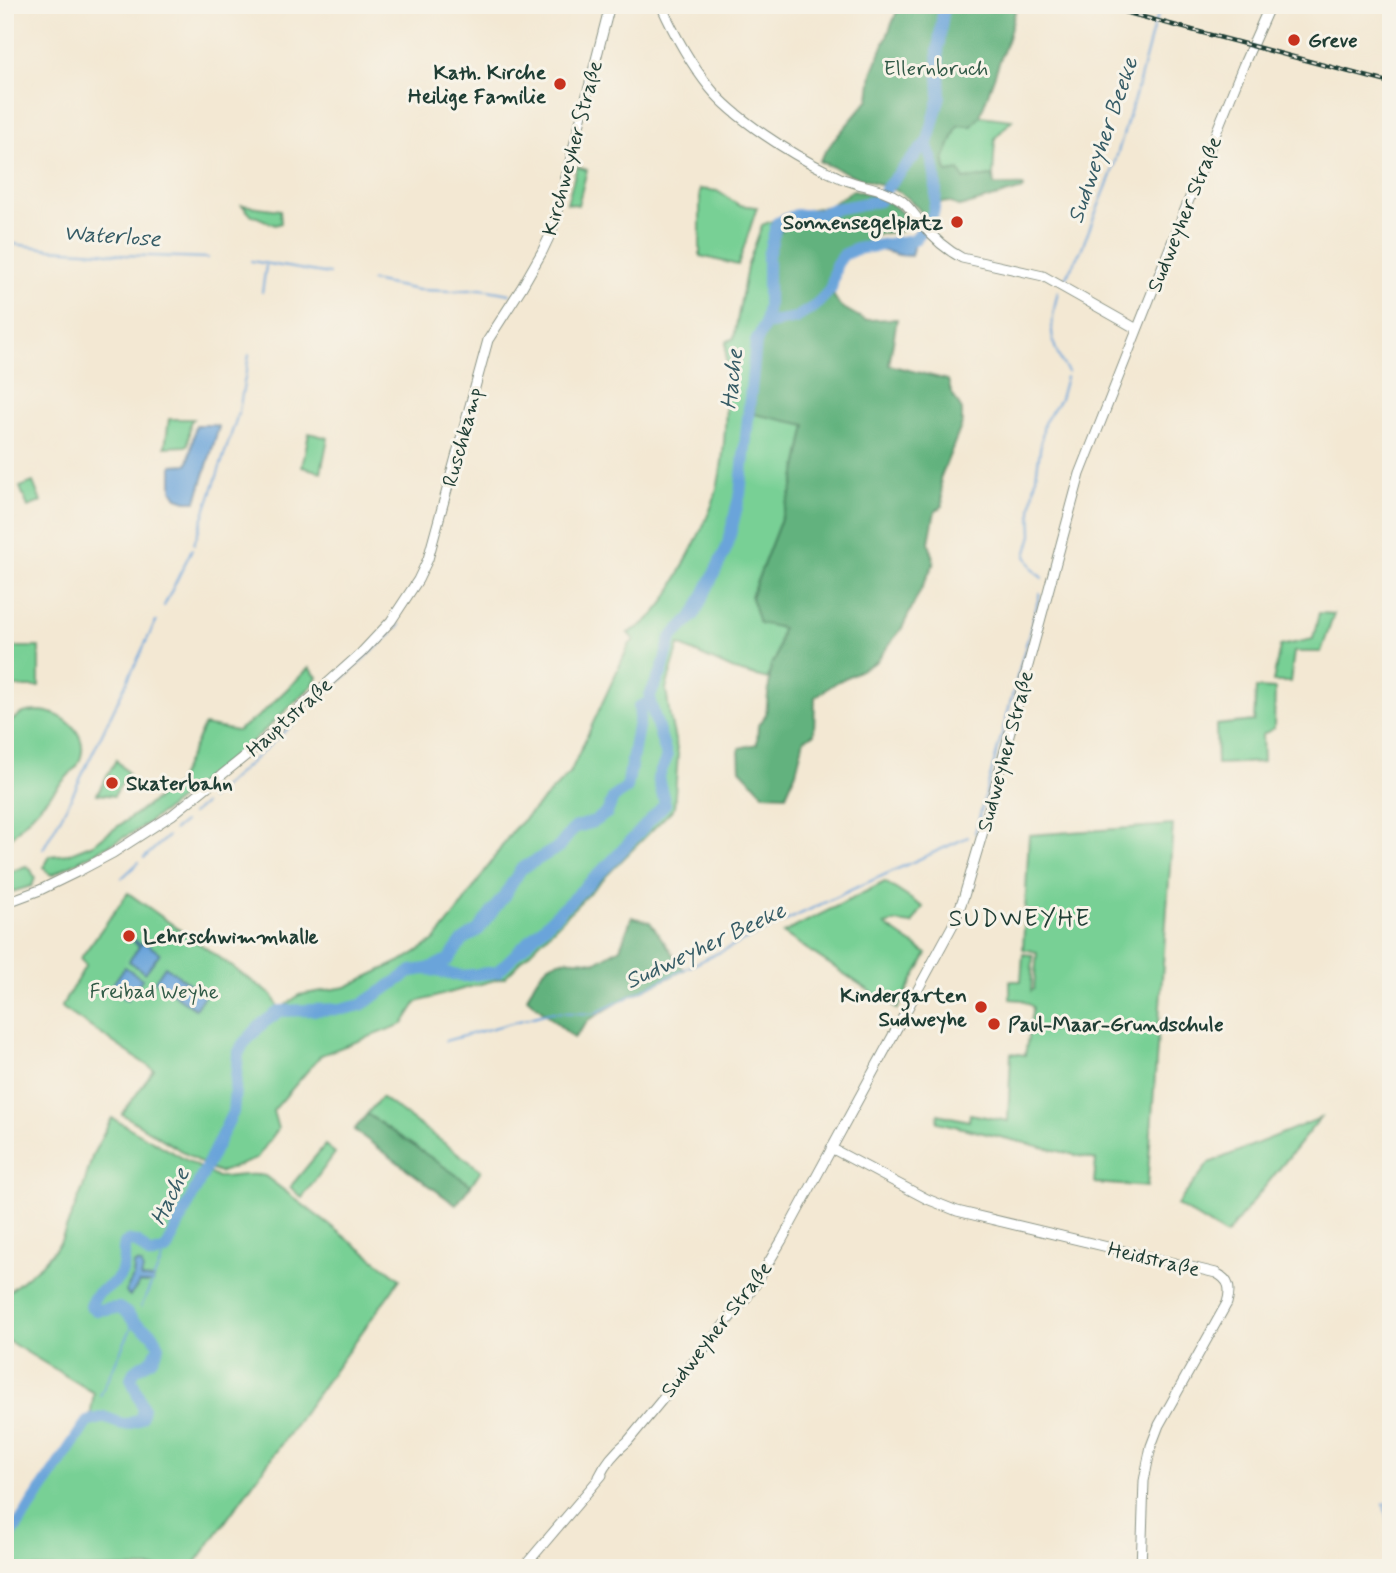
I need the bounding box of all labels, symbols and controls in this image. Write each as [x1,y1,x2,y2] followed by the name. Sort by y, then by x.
[1308,27,1358,55] place label: Greve
[1286,32,1302,48] marker: Greve
[1061,53,1146,228] water label: Sudweyher Beeke
[884,55,988,83] park label: Ellernbruch
[536,58,610,239] street label: Kirchweyher Straße
[408,59,547,111] place label: Kath. Kirche Heilige Familie
[552,76,568,92] marker: Kath. Kirche Heilige Familie
[1141,132,1229,297] street label: Sudweyher Straße
[783,209,944,239] place label: Sonnensegelplatz
[949,214,965,230] marker: Sonnensegelplatz
[62,219,162,255] water label: Waterlose
[715,347,751,411] water label: Hache
[436,384,490,490] street label: Ruschkamp
[971,668,1041,835] street label: Sudweyher Straße
[241,672,339,764] street label: Hauptstraße
[126,770,233,798] place label: Skaterbahn
[104,775,120,791] marker: Skaterbahn
[621,896,791,997] water label: Sudweyher Beeke
[949,904,1091,935] district label: SUDWEYHE
[143,923,319,951] place label: Lehrschwimmhalle
[121,928,137,944] marker: Lehrschwimmhalle
[89,978,219,1006] park label: Freibad Weyhe
[840,982,967,1034] place label: Kindergarten Sudweyhe
[973,999,989,1015] marker: Kindergarten Sudweyhe
[1008,1011,1224,1039] place label: Paul-Maar-Grundschule
[986,1016,1002,1032] marker: Paul-Maar-Grundschule
[144,1162,198,1231] water label: Hache
[1105,1236,1203,1284] street label: Heidstraße
[655,1256,779,1404] street label: Sudweyher Straße

